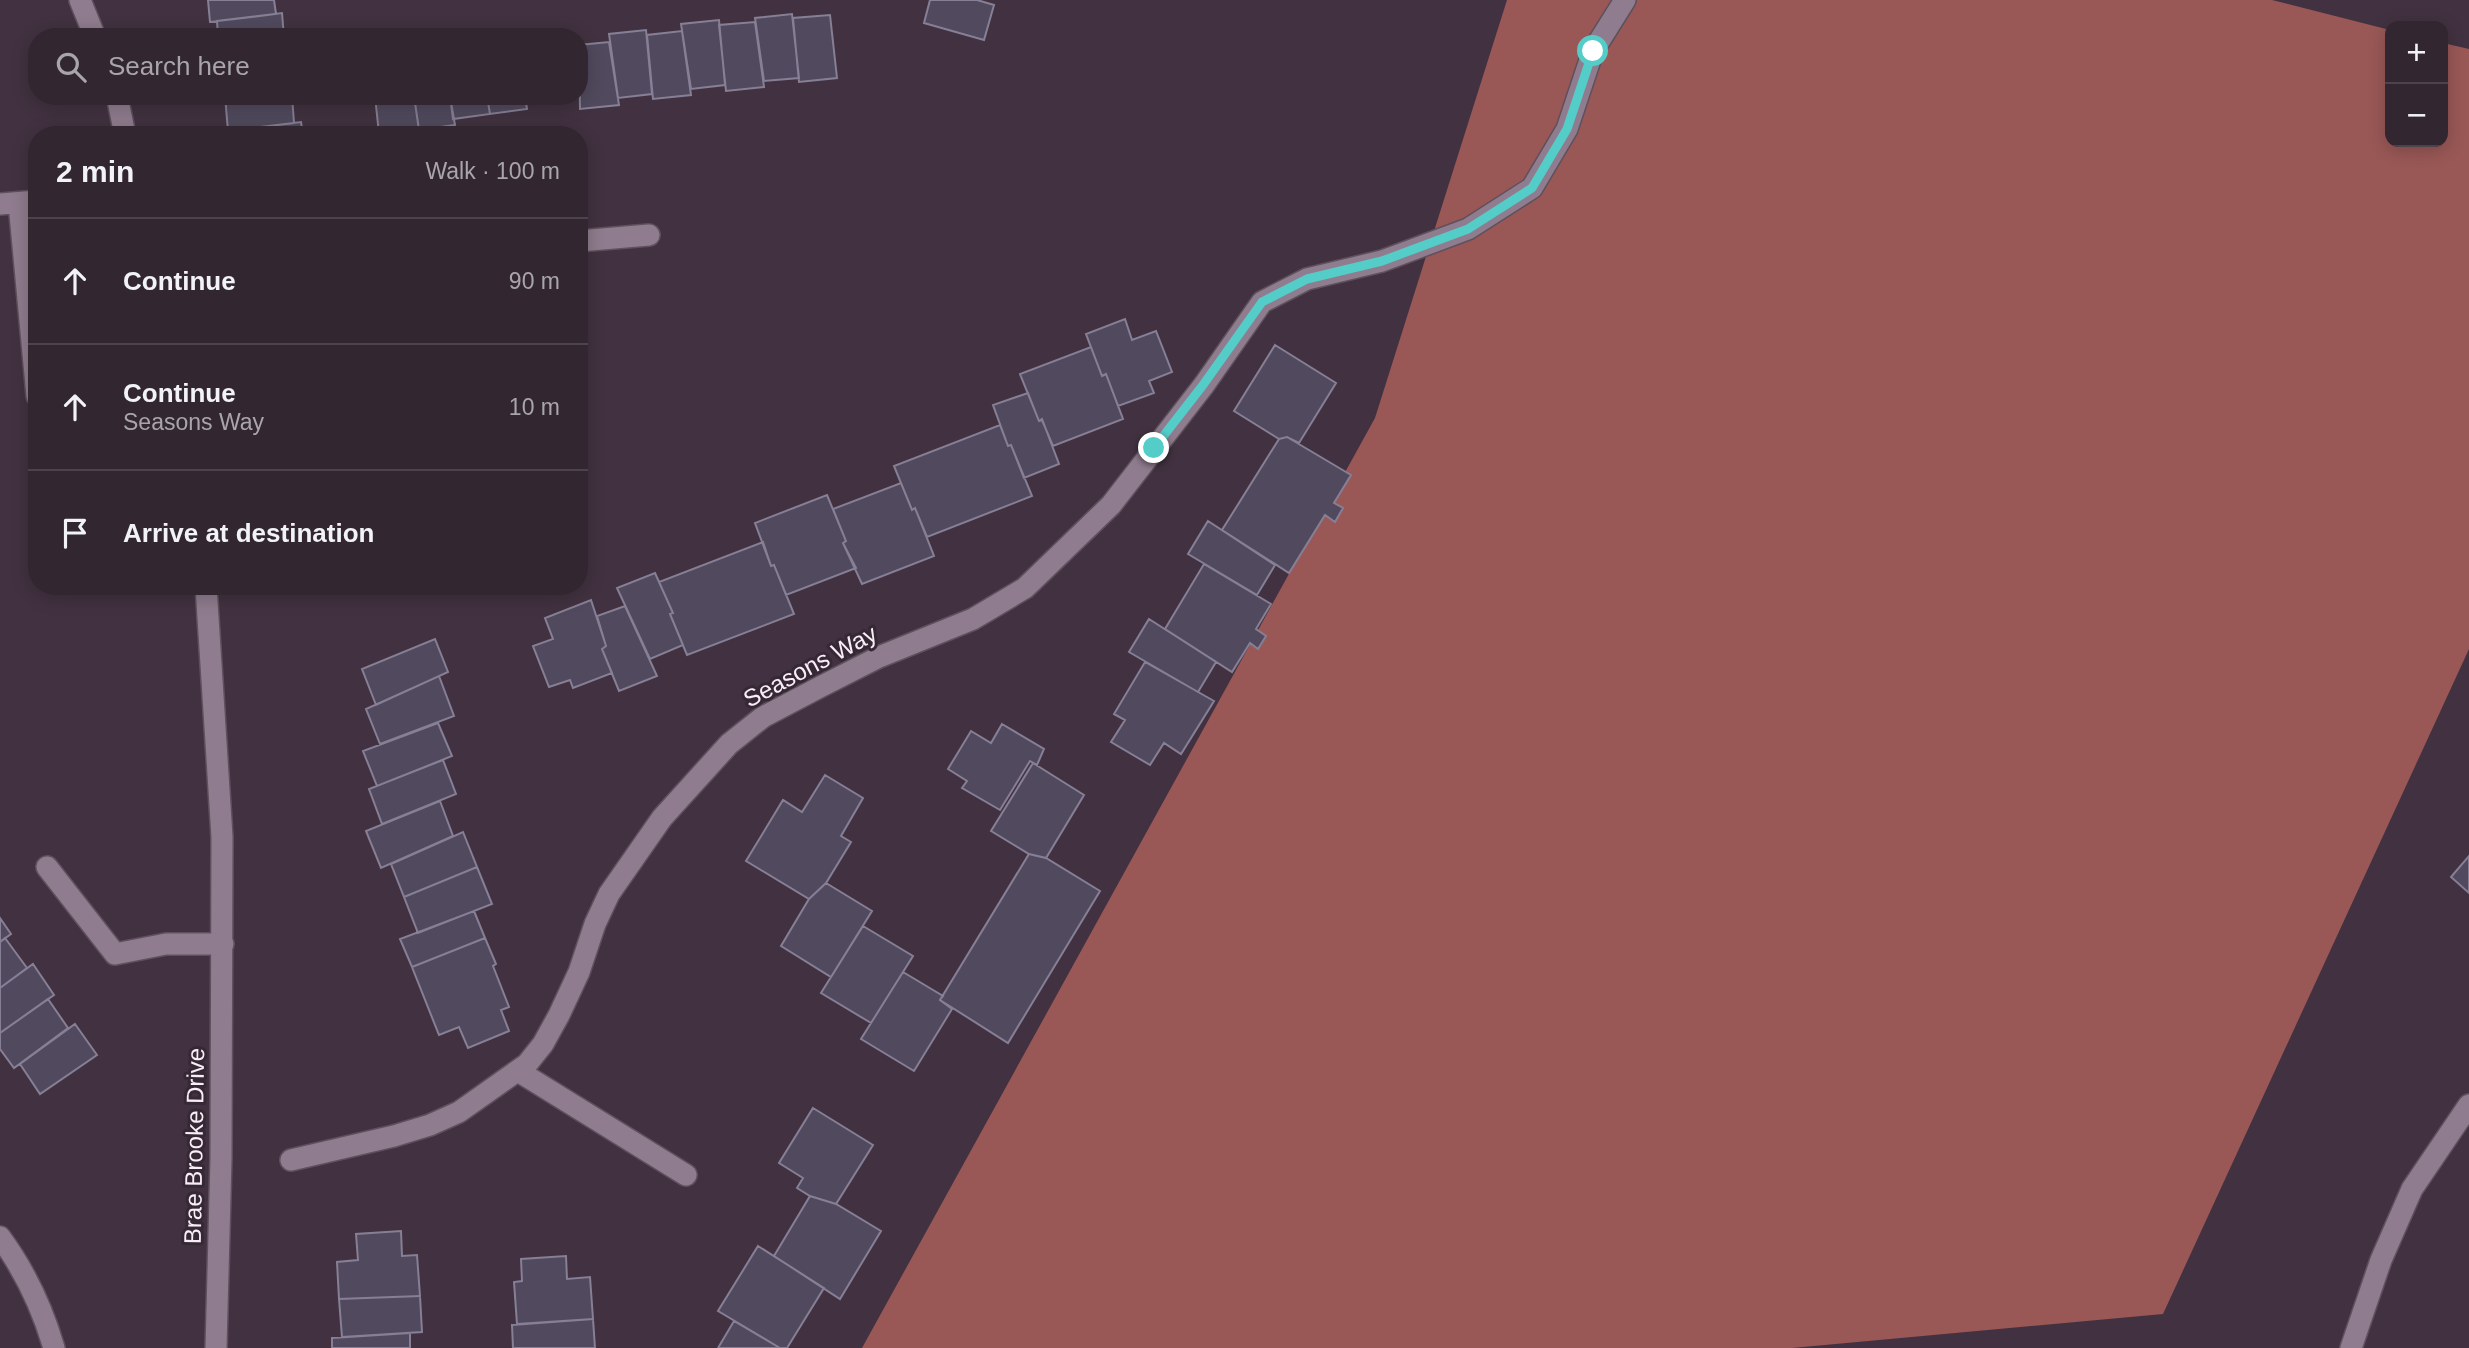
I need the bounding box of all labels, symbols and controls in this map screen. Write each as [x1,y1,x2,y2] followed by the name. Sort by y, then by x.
[2385,21,2448,147] map controls
[2385,21,2448,84] button: +
[28,28,588,105] search box
[1577,35,1608,66] route start
[52,48,90,86] icon: search
[108,51,250,81] text: Search here
[2385,84,2448,147] button: −
[56,155,134,188] text: 2 min
[425,158,560,184] text: Walk · 100 m
[56,262,94,300] icon: ahead
[123,266,236,296] text: Continue
[509,268,560,294] text: 90 m
[123,378,236,408] text: Continue
[56,388,94,426] icon: ahead
[509,394,560,420] text: 10 m
[123,409,264,435] text: Seasons Way
[1138,432,1169,463] route end
[56,514,94,552] icon: arrive
[123,518,374,548] text: Arrive at destination
[739,620,881,712] street label: Seasons Way
[179,1048,209,1244] street label: Brae Brooke Drive

